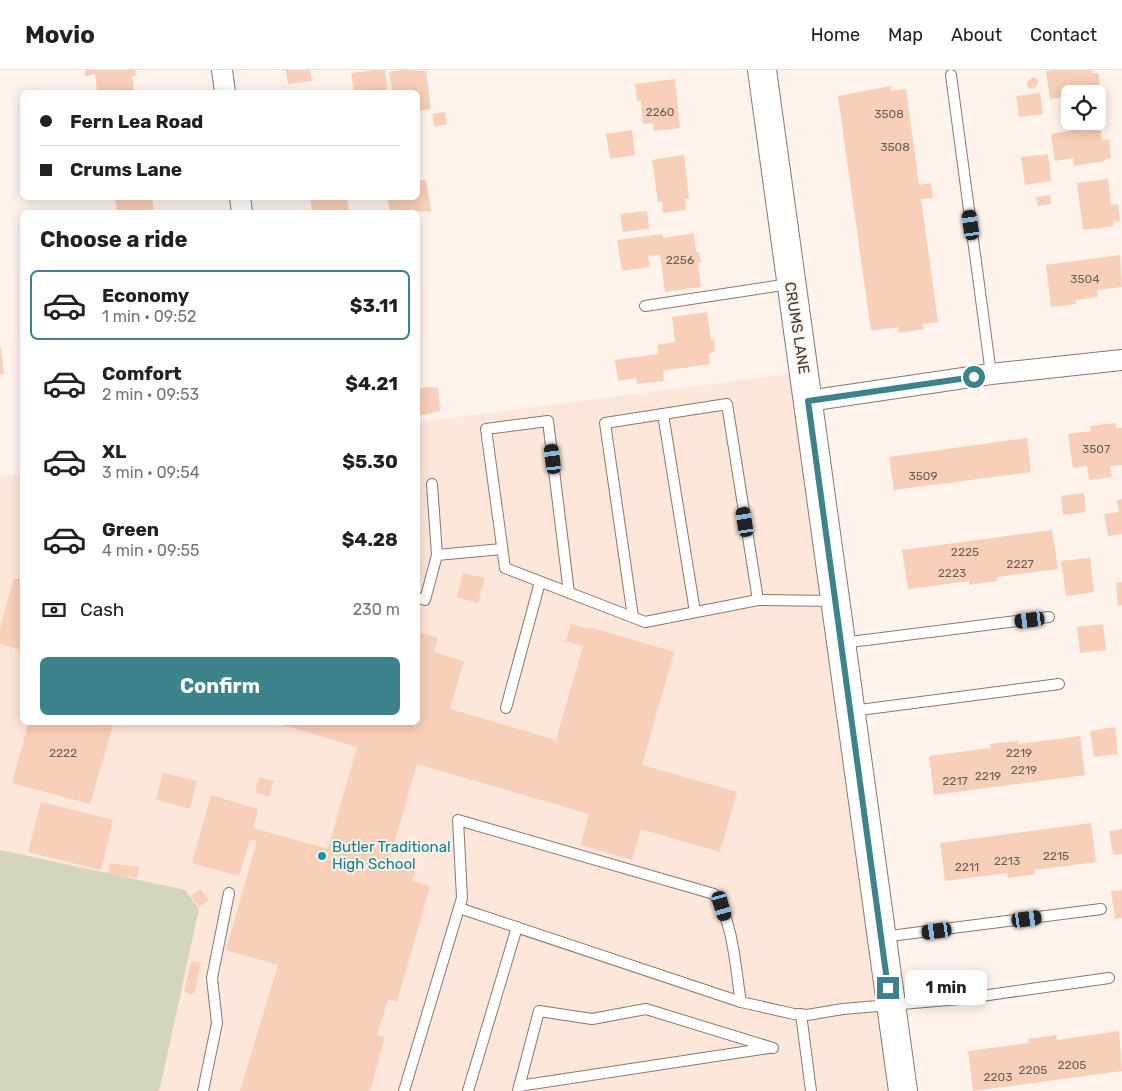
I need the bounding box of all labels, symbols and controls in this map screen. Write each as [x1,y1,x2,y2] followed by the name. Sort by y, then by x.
[25,21,95,49] text: Movio
[811,24,860,46] text: Home
[888,24,923,46] text: Map
[951,24,1002,46] text: About
[1030,24,1097,46] text: Contact
[1061,85,1106,130] map controls
[1061,85,1106,130] button: locate
[646,105,674,119] house number: 2260
[874,107,904,121] house number: 3508
[70,110,203,133] text: Fern Lea Road
[880,140,910,154] house number: 3508
[70,158,182,181] text: Crums Lane
[961,209,980,241] car
[40,226,187,253] text: Choose a ride
[666,253,694,267] house number: 2256
[1070,272,1100,286] house number: 3504
[781,281,813,375] street label: CRUMS LANE
[42,283,87,328] icon: car
[102,284,189,307] text: Economy
[350,294,398,317] text: $3.11
[102,307,196,326] text: 1 min · 09:52
[42,361,87,406] icon: car
[102,362,182,385] text: Comfort
[963,366,985,388] route start
[345,372,398,395] text: $4.21
[102,385,199,404] text: 2 min · 09:53
[42,439,87,484] icon: car
[102,440,126,463] text: XL
[1082,442,1110,456] house number: 3507
[543,443,562,475] car
[342,450,398,473] text: $5.30
[102,463,200,482] text: 3 min · 09:54
[908,469,938,483] house number: 3509
[735,506,754,538] car
[42,517,87,562] icon: car
[102,518,159,541] text: Green
[342,528,398,551] text: $4.28
[102,541,200,560] text: 4 min · 09:55
[951,545,979,559] house number: 2225
[1006,557,1034,571] house number: 2227
[938,566,966,580] house number: 2223
[40,596,68,624] icon: cash
[80,598,124,621] text: Cash
[353,600,400,619] text: 230 m
[1014,611,1045,629] car
[40,657,400,715] button: Confirm
[49,746,77,760] house number: 2222
[1006,746,1032,760] house number: 2219
[1011,763,1037,777] house number: 2219
[975,769,1001,783] house number: 2219
[942,774,968,788] house number: 2217
[332,838,451,873] place label: Butler Traditional High School
[1043,849,1069,863] house number: 2215
[316,850,328,862] marker: Butler Traditional High School
[994,854,1020,868] house number: 2213
[955,860,979,874] house number: 2211
[710,890,733,922] car
[1011,909,1042,929] car
[921,921,952,941] car
[906,970,988,1006] callout: 1 min
[877,977,899,999] route end
[926,978,966,997] text: 1 min
[1058,1058,1086,1072] house number: 2205
[1019,1063,1047,1077] house number: 2205
[984,1070,1012,1084] house number: 2203

